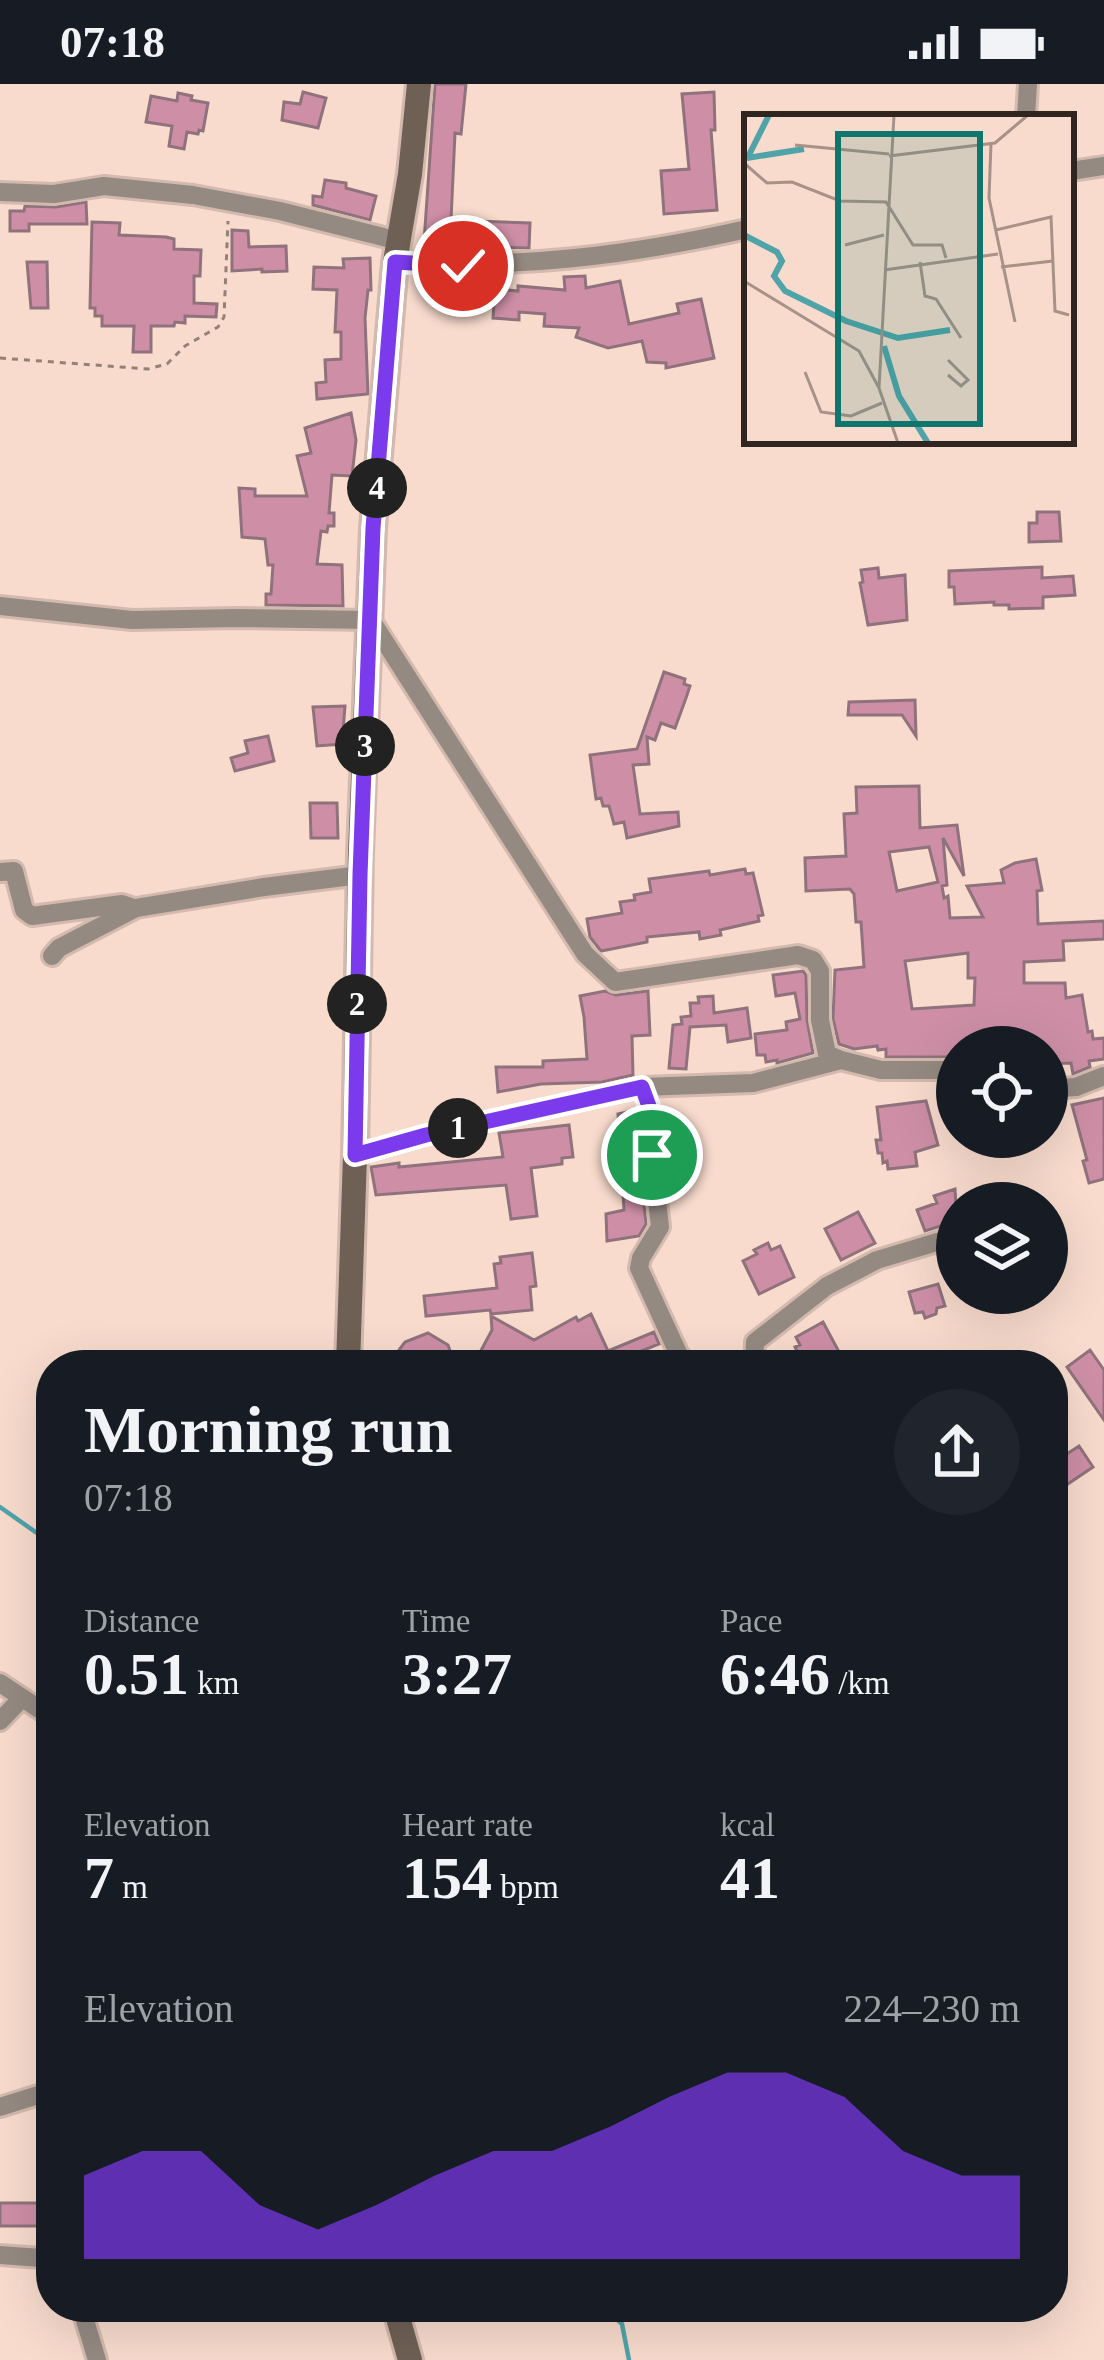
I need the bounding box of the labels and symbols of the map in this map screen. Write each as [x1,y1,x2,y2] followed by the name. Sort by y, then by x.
[744,114,1074,444] inset map
[412,215,514,317] pin
[347,458,407,518] pin: 4
[335,716,395,776] pin: 3
[327,974,387,1034] pin: 2
[428,1098,488,1158] pin: 1
[601,1104,703,1206] pin

